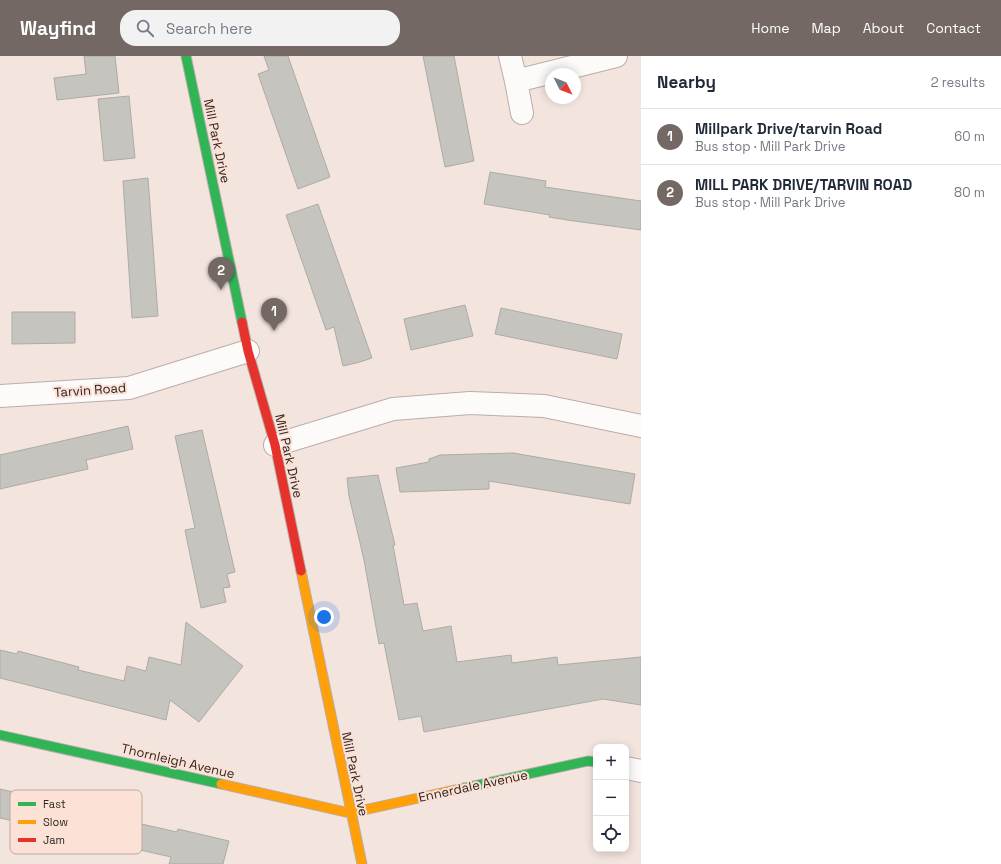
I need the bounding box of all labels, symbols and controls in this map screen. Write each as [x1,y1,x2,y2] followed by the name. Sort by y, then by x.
[120,10,400,46] search box
[20,16,96,41] text: Wayfind
[134,17,156,39] icon: search
[166,19,252,38] text: Search here
[751,19,789,37] text: Home
[811,19,841,37] text: Map
[863,19,904,37] text: About
[926,19,981,37] text: Contact
[545,68,581,104] north arrow
[657,71,716,93] text: Nearby
[931,74,985,91] text: 2 results
[200,97,234,185] street label: Mill Park Drive
[695,119,882,138] text: Millpark Drive/tarvin Road
[667,128,673,145] text: 1
[954,128,985,145] text: 60 m
[695,138,845,155] text: Bus stop · Mill Park Drive
[695,175,912,194] text: MILL PARK DRIVE/TARVIN ROAD
[666,184,674,201] text: 2
[954,184,985,201] text: 80 m
[695,194,845,211] text: Bus stop · Mill Park Drive
[208,257,234,290] pin: 2
[261,298,287,331] pin: 1
[53,379,127,401] street label: Tarvin Road
[271,412,307,500] street label: Mill Park Drive
[314,607,334,627] your location
[338,730,372,818] street label: Mill Park Drive
[120,740,236,782] street label: Thornleigh Avenue
[593,744,629,852] map controls
[593,744,629,780] button: +
[417,766,529,806] street label: Ennerdale Avenue
[593,780,629,816] button: −
[10,790,142,854] legend
[43,797,66,811] text: Fast
[43,815,68,829] text: Slow
[593,816,629,852] button: locate
[43,833,65,847] text: Jam

